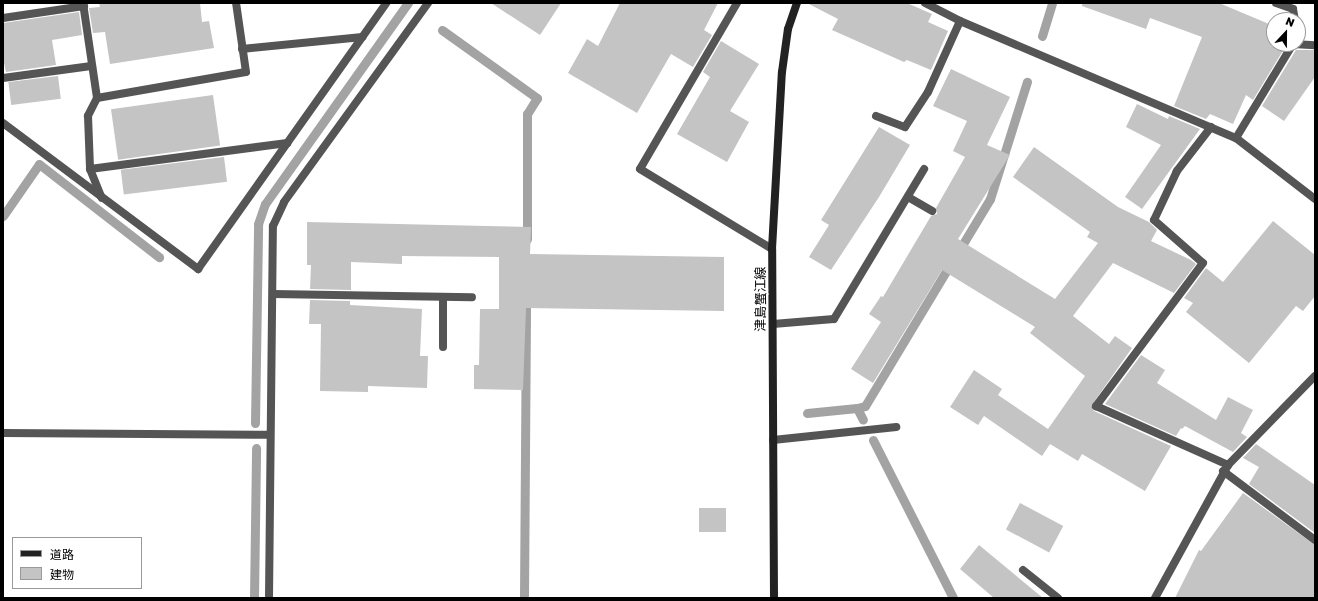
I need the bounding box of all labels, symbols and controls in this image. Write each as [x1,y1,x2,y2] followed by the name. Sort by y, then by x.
[1266,12,1306,52] north arrow
[1284,14,1297,29] text: N
[752,267,768,331] street label: 津島蟹江線
[12,537,142,589] legend
[50,547,74,562] text: 道路
[50,567,74,582] text: 建物

